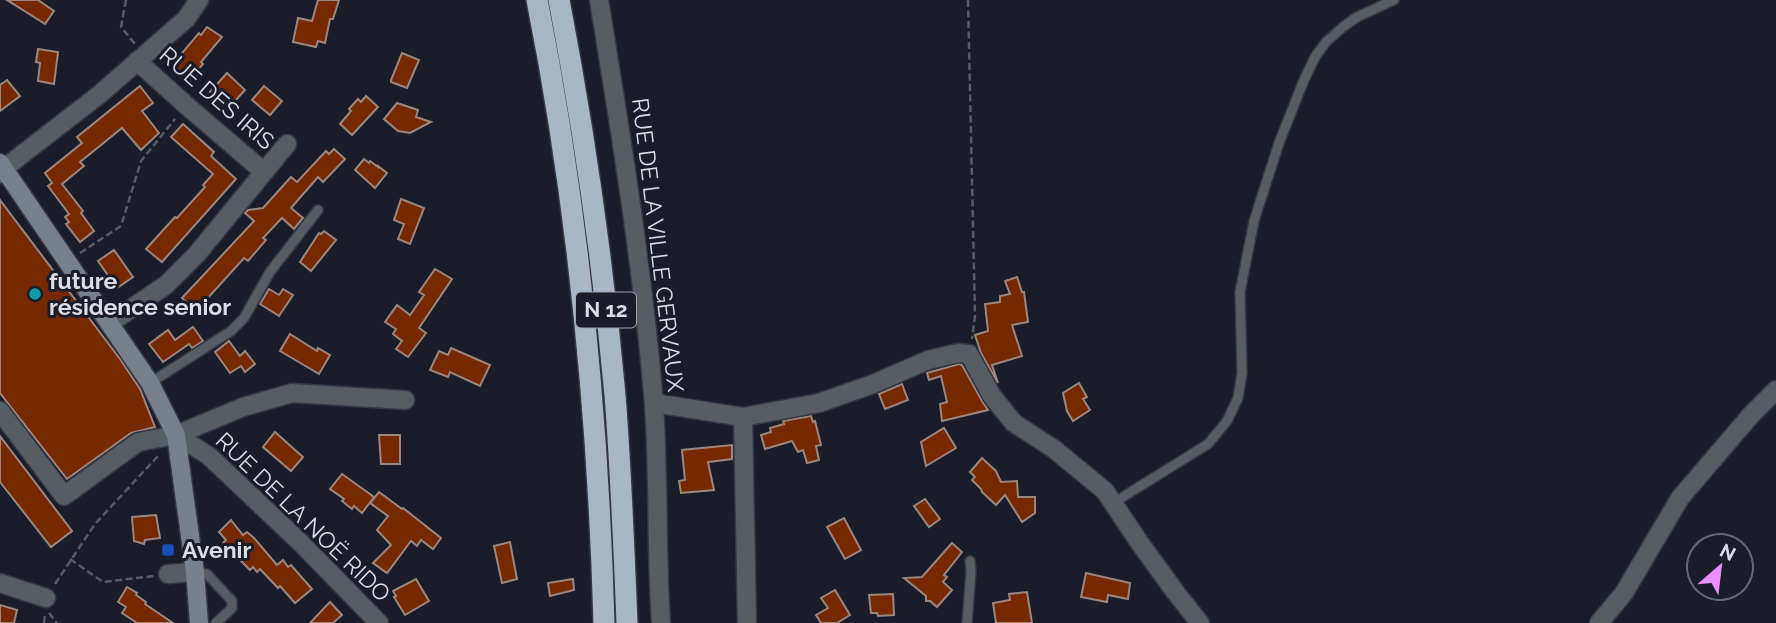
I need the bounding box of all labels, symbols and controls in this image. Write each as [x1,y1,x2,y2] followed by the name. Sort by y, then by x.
[155,41,280,155] street label: RUE DES IRIS
[627,96,690,394] street label: RUE DE LA VILLE GERVAUX
[49,267,231,320] place label: future résidence senior
[27,286,43,302] marker: future résidence senior
[576,292,636,328] road number: N 12
[211,426,396,607] street label: RUE DE LA NOË RIDO
[1685,532,1755,602] north arrow
[182,536,251,563] place label: Avenir
[1716,539,1740,565] text: N
[160,542,176,558] marker: Avenir

